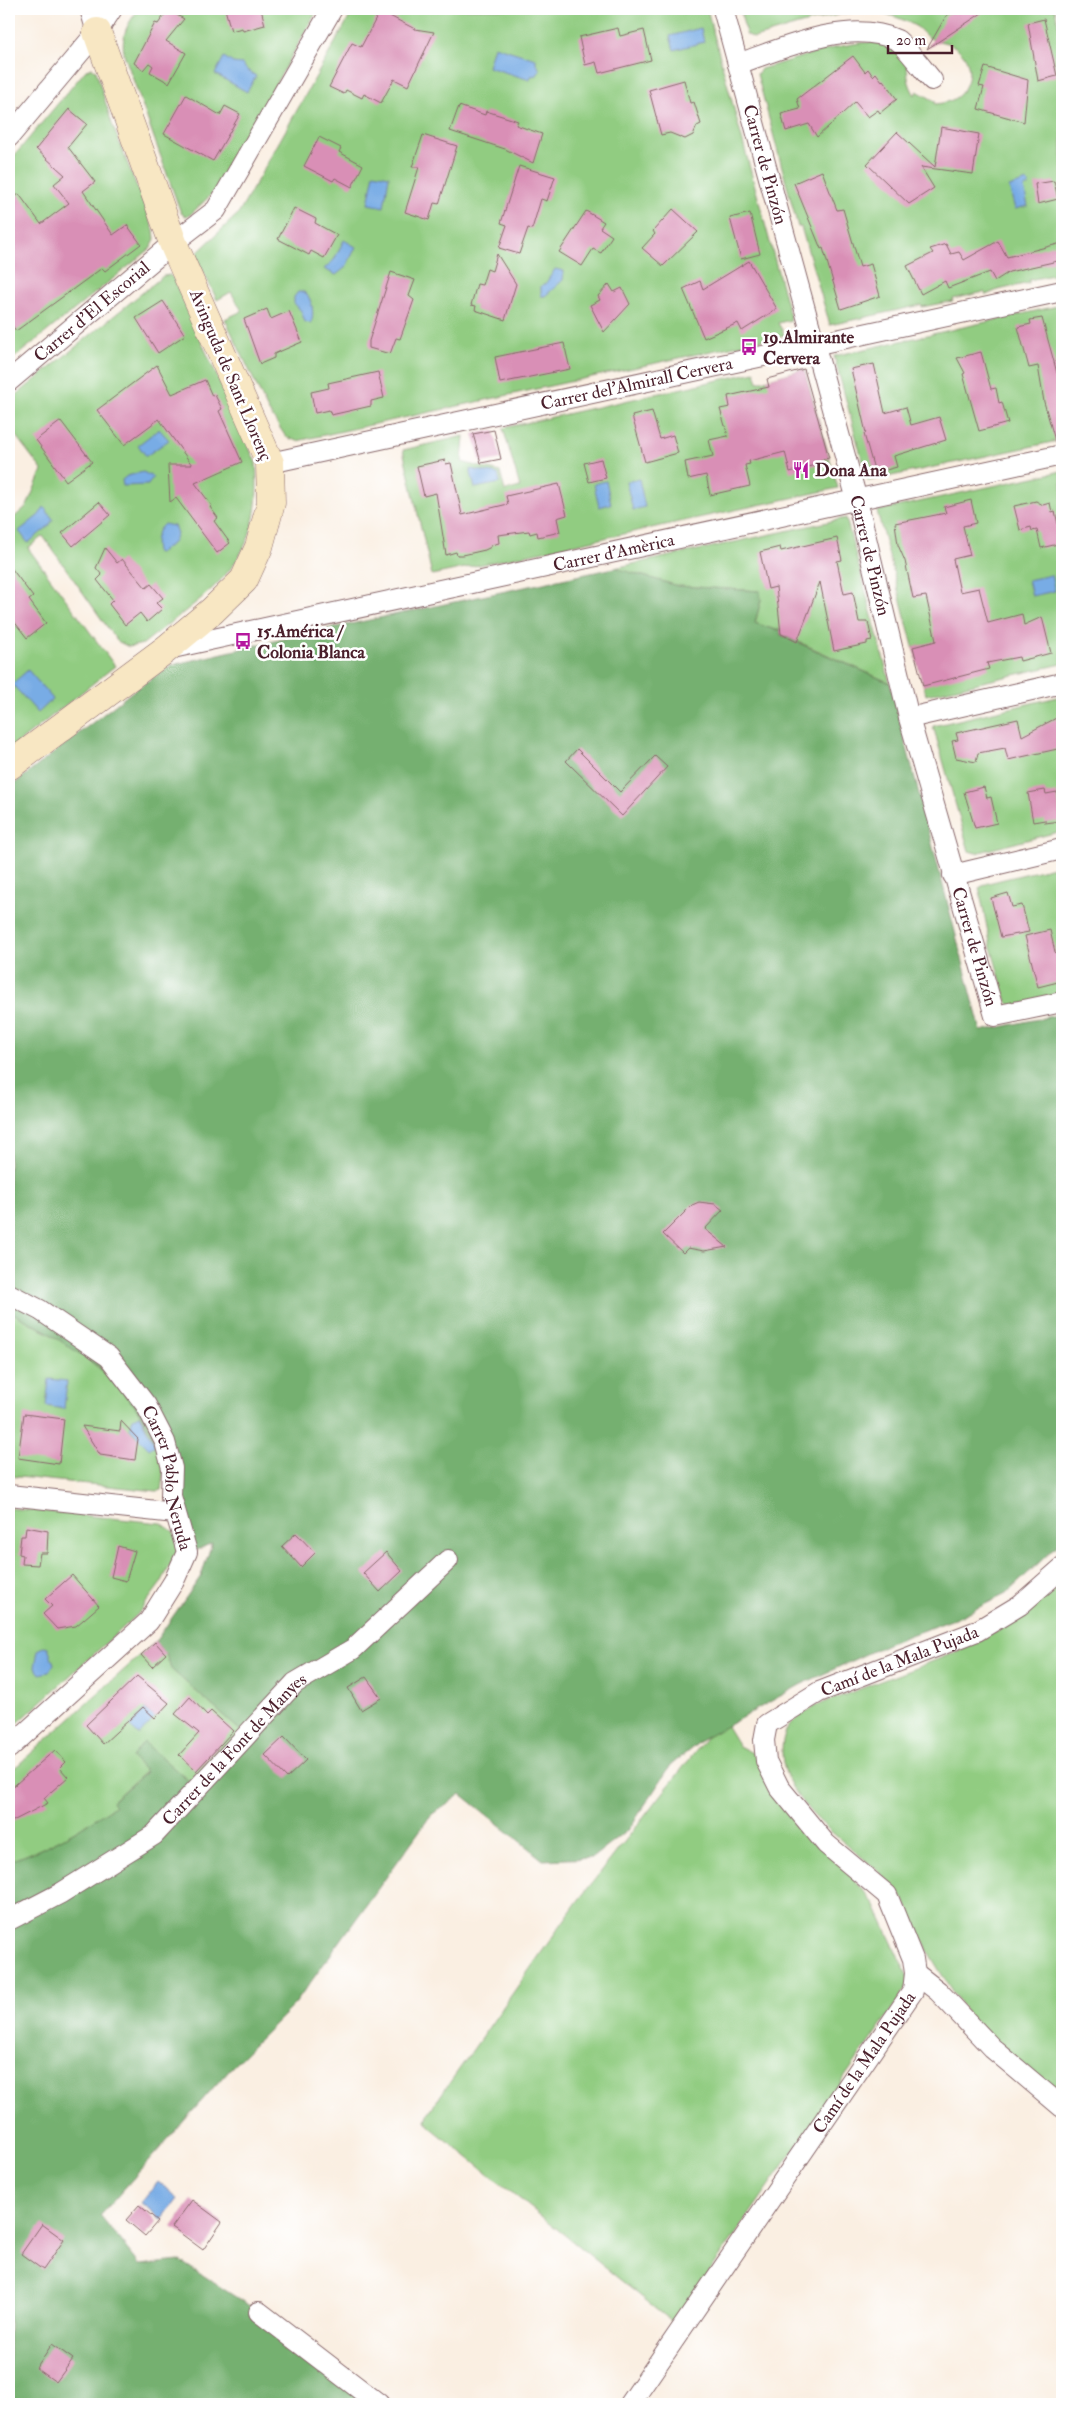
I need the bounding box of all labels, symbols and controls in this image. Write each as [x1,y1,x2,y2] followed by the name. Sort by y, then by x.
[888,22,952,54] scale bar
[896,31,926,50] text: 20 m
[738,102,792,227] street label: Carrer de Pinzón
[29,256,155,367] street label: Carrer d'El Escorial
[184,285,277,465] street label: Avinguda de Sant Llorenç
[763,326,854,370] place label: 19.Almirante Cervera
[739,337,759,357] bus stop icon: 19.Almirante Cervera
[538,352,735,416] street label: Carrer del'Almirall Cervera
[815,459,888,482] place label: Dona Ana
[791,460,811,480] restaurant icon: Dona Ana
[844,493,895,618] street label: Carrer de Pinzón
[551,528,677,577] street label: Carrer d'Amèrica
[257,620,365,664] place label: 15.América / Colonia Blanca
[233,631,253,651] bus stop icon: 15.América / Colonia Blanca
[946,884,1003,1009] street label: Carrer de Pinzón
[136,1401,197,1554] street label: Carrer Pablo Neruda
[817,1620,982,1702] street label: Camí de la Mala Pujada
[157,1668,311,1831] street label: Carrer de la Font de Manyes
[808,1987,922,2138] street label: Camí de la Mala Pujada

